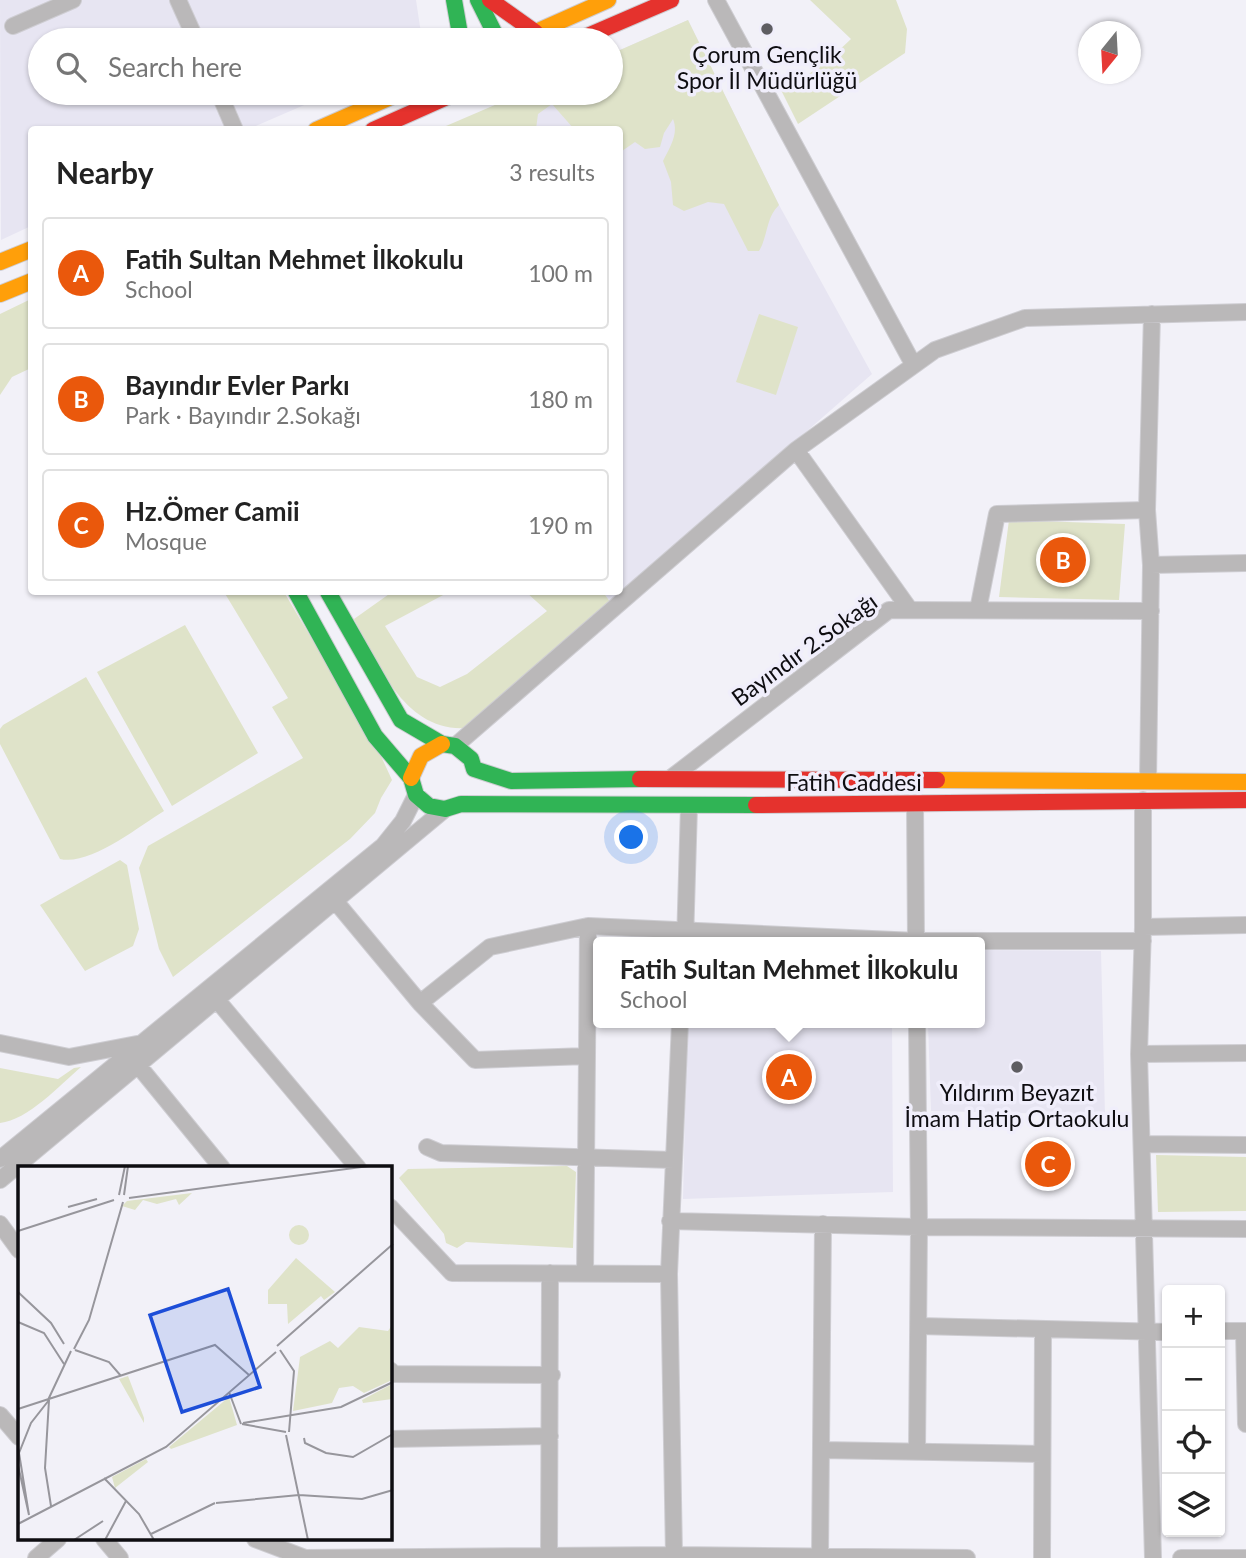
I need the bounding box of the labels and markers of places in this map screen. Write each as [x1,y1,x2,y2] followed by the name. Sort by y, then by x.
[759,21,775,37] marker: Çorum Gençlik Spor İl Müdürlüğü
[677,40,857,94] place label: Çorum Gençlik Spor İl Müdürlüğü
[1040,534,1086,586] pin: B
[766,1051,812,1103] pin: A
[1009,1059,1025,1075] marker: Yıldırım Beyazıt İmam Hatip Ortaokulu
[905,1078,1129,1132] place label: Yıldırım Beyazıt İmam Hatip Ortaokulu
[1025,1138,1071,1190] pin: C

